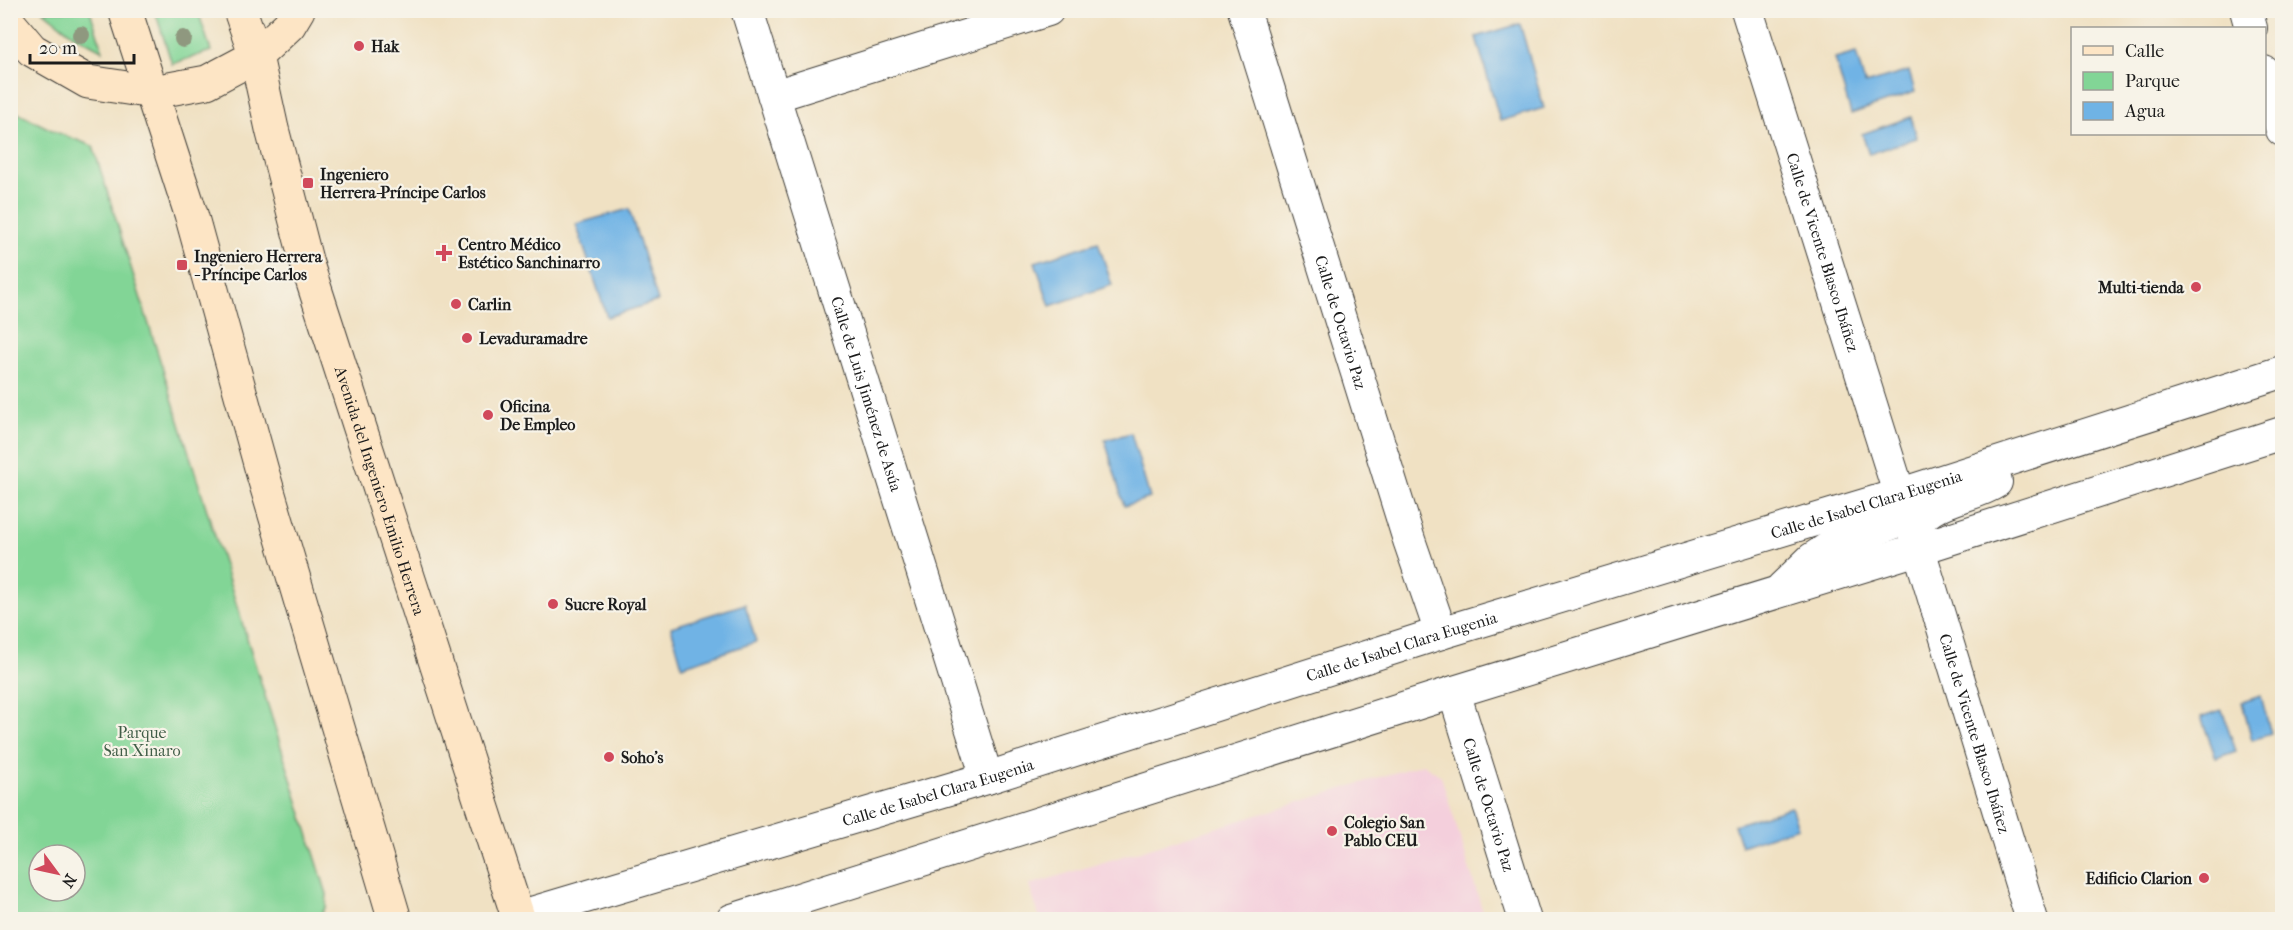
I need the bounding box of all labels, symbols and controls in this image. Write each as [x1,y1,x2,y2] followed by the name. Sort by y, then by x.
[30,27,134,65] scale bar
[2071,27,2266,135] legend
[371,37,400,56] place label: Hak
[39,38,77,59] text: 20 m
[352,39,366,53] marker: Hak
[2125,41,2164,62] text: Calle
[2125,71,2180,92] text: Parque
[2124,101,2166,122] text: Agua
[1783,150,1863,354] street label: Calle de Vicente Blasco Ibáñez
[320,165,486,203] place label: Ingeniero Herrera-Príncipe Carlos
[301,176,315,190] marker: Ingeniero Herrera-Príncipe Carlos
[458,235,600,272] place label: Centro Médico Estético Sanchinarro
[435,244,453,262] marker: Centro Médico Estético Sanchinarro
[194,247,323,285] place label: Ingeniero Herrera - Príncipe Carlos
[1311,253,1371,391] street label: Calle de Octavio Paz
[175,258,189,272] marker: Ingeniero Herrera - Príncipe Carlos
[2097,278,2185,297] place label: Multi-tienda
[2189,280,2203,294] marker: Multi-tienda
[828,294,906,494] street label: Calle de Luis Jiménez de Asúa
[468,295,512,314] place label: Carlin
[449,297,463,311] marker: Carlin
[479,329,588,348] place label: Levaduramadre
[460,331,474,345] marker: Levaduramadre
[331,363,429,618] street label: Avenida del Ingeniero Emilio Herrera
[500,397,575,435] place label: Oficina De Empleo
[481,408,495,422] marker: Oficina De Empleo
[1768,465,1965,542] street label: Calle de Isabel Clara Eugenia
[565,595,647,615] place label: Sucre Royal
[546,597,560,611] marker: Sucre Royal
[1304,607,1500,685] street label: Calle de Isabel Clara Eugenia
[1936,631,2014,835] street label: Calle de Vicente Blasco Ibáñez
[103,723,181,760] park label: Parque San Xinaro
[1459,735,1519,874] street label: Calle de Octavio Paz
[621,748,664,767] place label: Soho's
[602,750,616,764] marker: Soho's
[840,754,1037,830] street label: Calle de Isabel Clara Eugenia
[1344,813,1425,850] place label: Colegio San Pablo CEU
[1325,824,1339,838] marker: Colegio San Pablo CEU
[27,843,87,903] north arrow
[2085,869,2193,888] place label: Edificio Clarion
[57,871,80,892] text: N
[2197,871,2211,885] marker: Edificio Clarion

